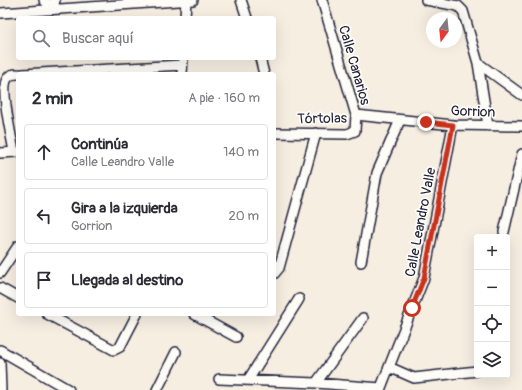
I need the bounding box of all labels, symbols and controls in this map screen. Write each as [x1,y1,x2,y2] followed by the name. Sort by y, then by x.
[426,12,462,48] north arrow
[16,16,276,60] search box
[335,23,374,108] street label: Calle Canarios
[30,27,52,49] icon: search
[62,29,134,48] text: Buscar aquí
[32,88,73,109] text: 2 min
[188,90,260,106] text: A pie · 160 m
[450,102,496,121] street label: Gorrion
[297,110,348,127] street label: Tórtolas
[417,113,435,131] route end
[71,135,128,154] text: Continúa
[33,141,55,163] icon: ahead
[223,144,259,160] text: 140 m
[71,154,174,170] text: Calle Leandro Valle
[402,166,439,278] street label: Calle Leandro Valle
[71,199,178,218] text: Gira a la izquierda
[33,205,55,227] icon: left
[228,208,259,224] text: 20 m
[71,218,112,234] text: Gorrion
[474,234,510,378] map controls
[474,234,510,270] button: +
[33,269,55,291] icon: arrive
[474,270,510,306] button: −
[71,271,183,290] text: Llegada al destino
[403,299,421,317] route start
[474,306,510,342] button: locate
[474,342,510,378] button: layers

